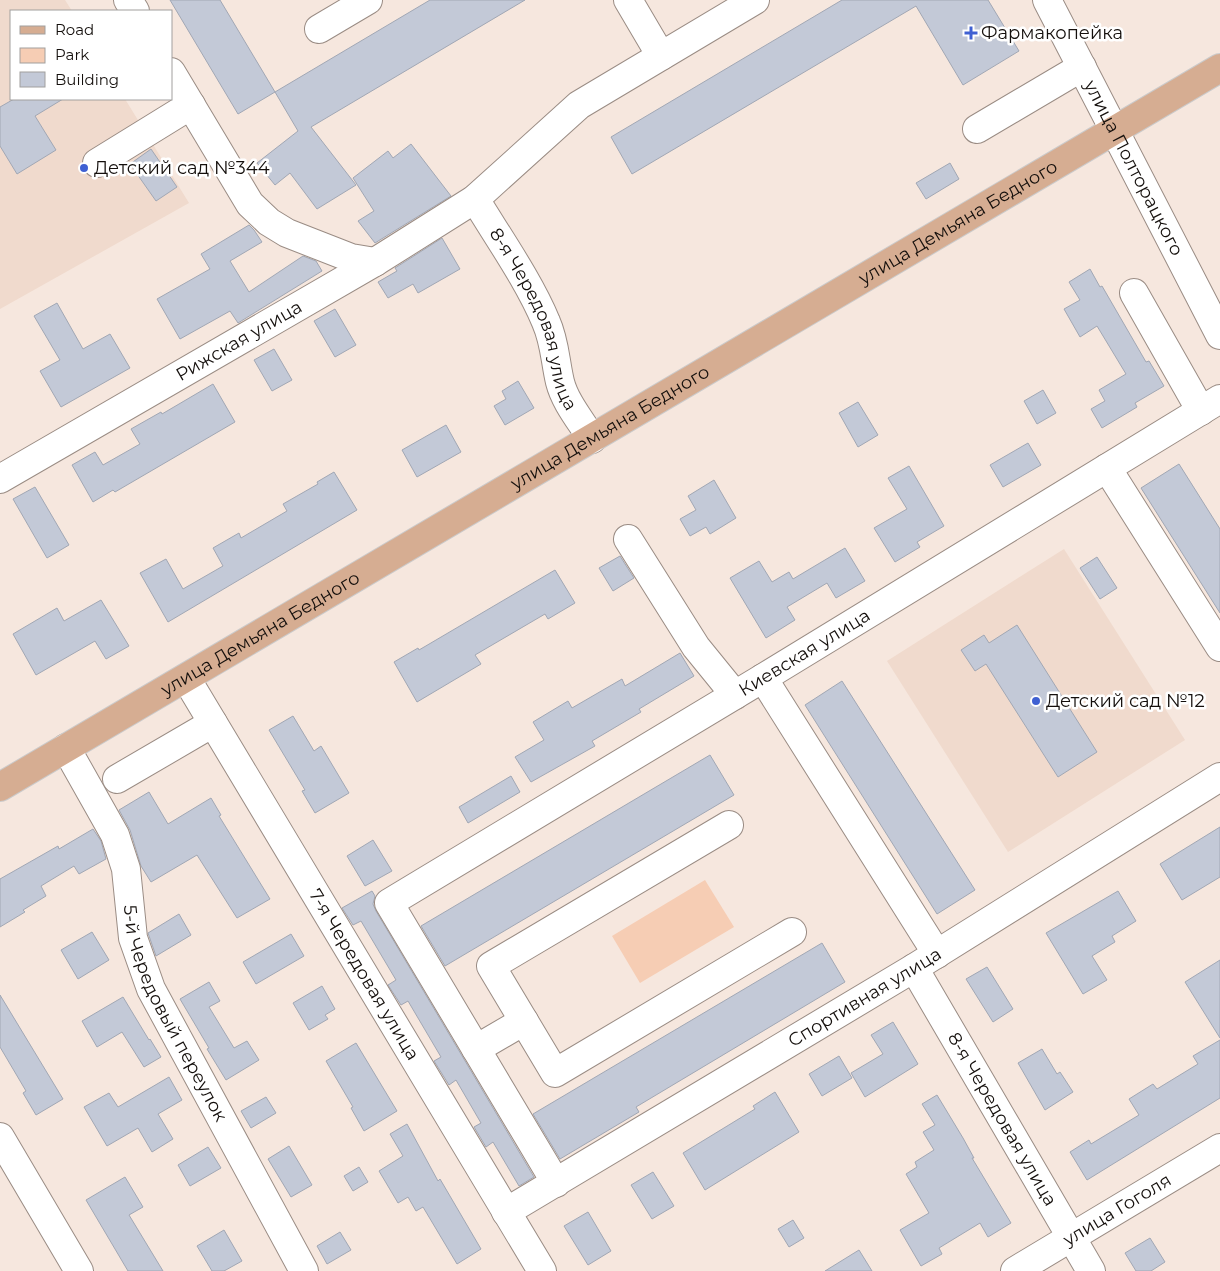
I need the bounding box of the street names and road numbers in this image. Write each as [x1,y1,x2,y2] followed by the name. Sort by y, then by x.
[1079,76,1188,259] street label: улица Полторацкого
[854,155,1061,290] street label: улица Демьяна Бедного
[485,224,582,414] street label: 8-я Чередовая улица
[172,296,306,386] street label: Рижская улица
[506,360,713,495] street label: улица Демьяна Бедного
[156,567,364,701] street label: улица Демьяна Бедного
[735,604,874,701] street label: Киевская улица
[304,885,424,1064] street label: 7-я Чередовая улица
[119,904,232,1126] street label: 5-й Чередовый переулок
[784,943,945,1052] street label: Спортивная улица
[943,1028,1062,1210] street label: 8-я Чередовая улица
[1058,1169,1175,1251] street label: улица Гоголя

